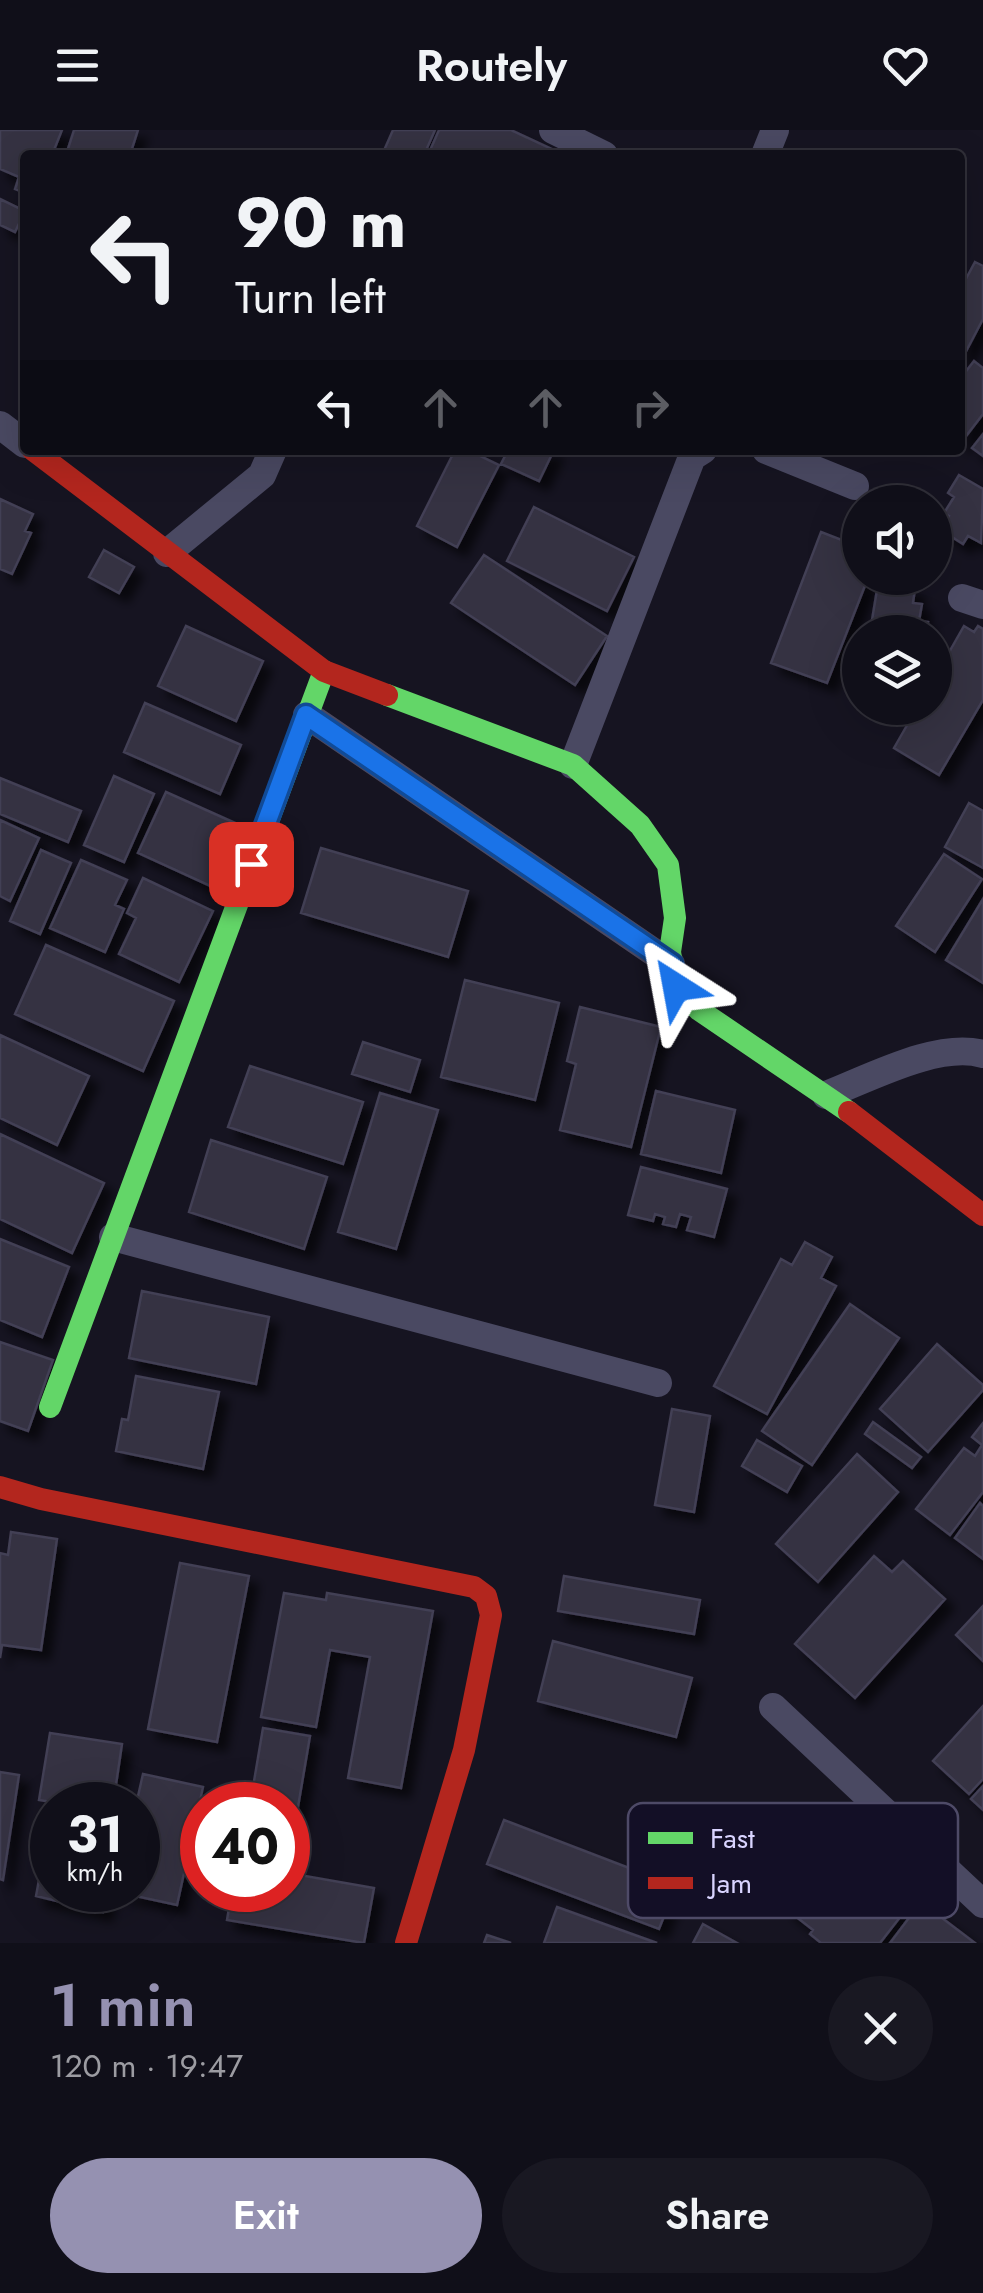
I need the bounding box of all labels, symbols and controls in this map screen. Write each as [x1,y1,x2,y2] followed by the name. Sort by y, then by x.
[416,33,567,98] text: Routely
[50,38,105,93] icon: menu
[878,38,933,93] icon: heart
[235,172,407,273] text: 90 m
[70,190,200,320] icon: left
[235,265,386,330] text: Turn left
[308,380,363,435] icon: left
[413,380,468,435] icon: ahead
[518,380,573,435] icon: ahead
[623,380,678,435] icon: right
[842,485,952,725] map controls
[842,485,952,595] button: sound
[842,615,952,725] button: layers
[209,822,294,907] pin
[224,837,279,892] icon: arrive
[624,935,728,1039] position arrow
[180,1782,310,1912] speed limit sign: 40
[67,1798,123,1871] text: 31
[628,1803,958,1918] legend
[710,1818,755,1859] text: Fast
[67,1854,123,1890] text: km/h
[706,1863,752,1904] text: Jam
[50,1962,196,2049] text: 1 min
[828,1976,933,2081] button: close
[50,2043,243,2089] text: 120 m · 19:47
[50,2158,482,2273] button: Exit
[502,2158,933,2273] button: Share

